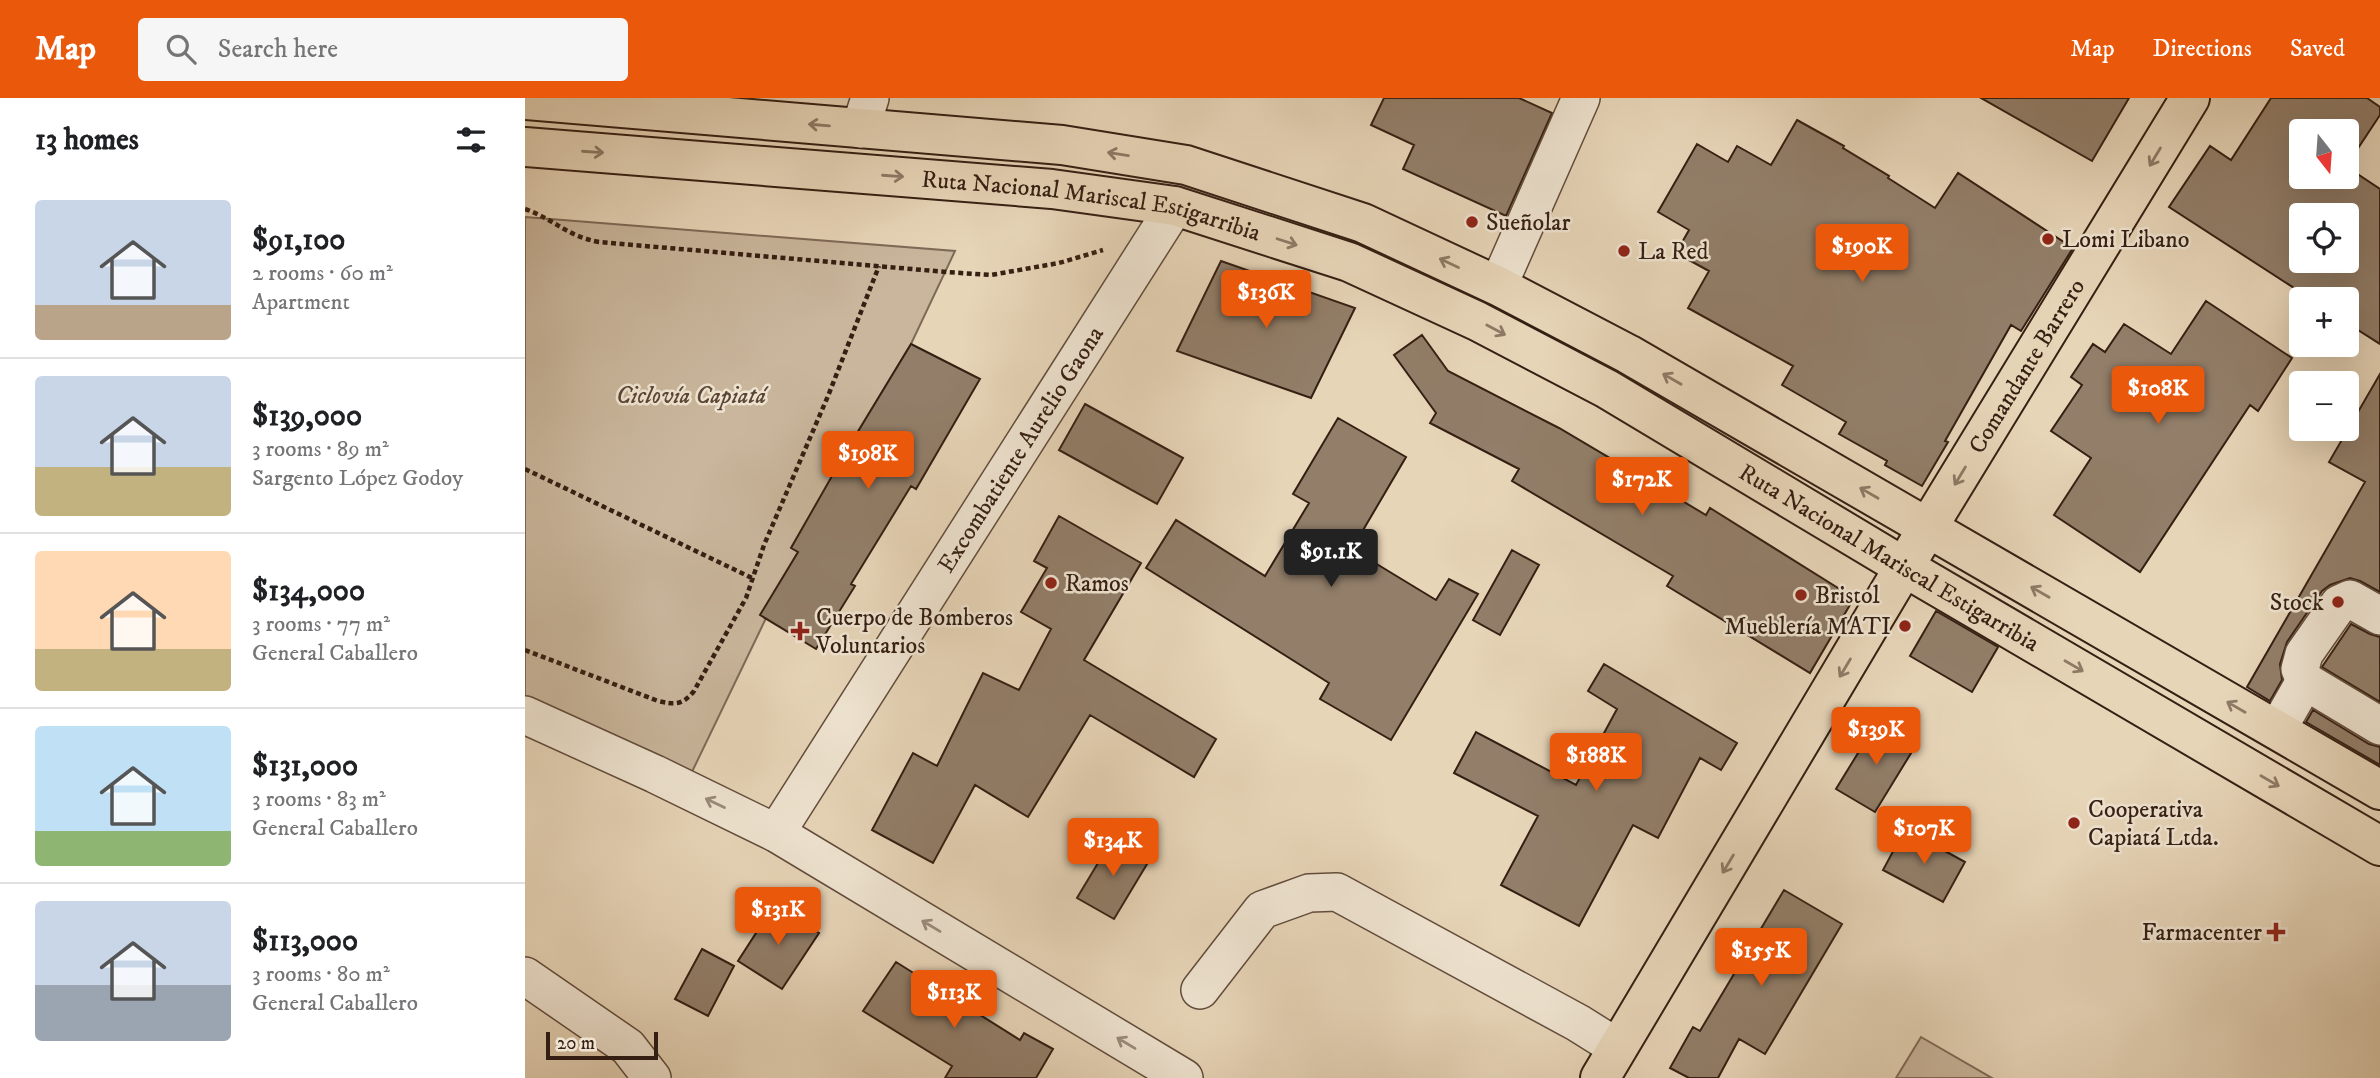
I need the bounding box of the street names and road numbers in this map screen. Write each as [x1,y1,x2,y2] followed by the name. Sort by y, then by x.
[920,165,1265,249] street label: Ruta Nacional Mariscal Estigarribia
[1962,273,2092,459] street label: Comandante Barrero
[932,320,1111,579] street label: Excombatiente Aurelio Gaona
[1733,458,2045,659] street label: Ruta Nacional Mariscal Estigarribia

